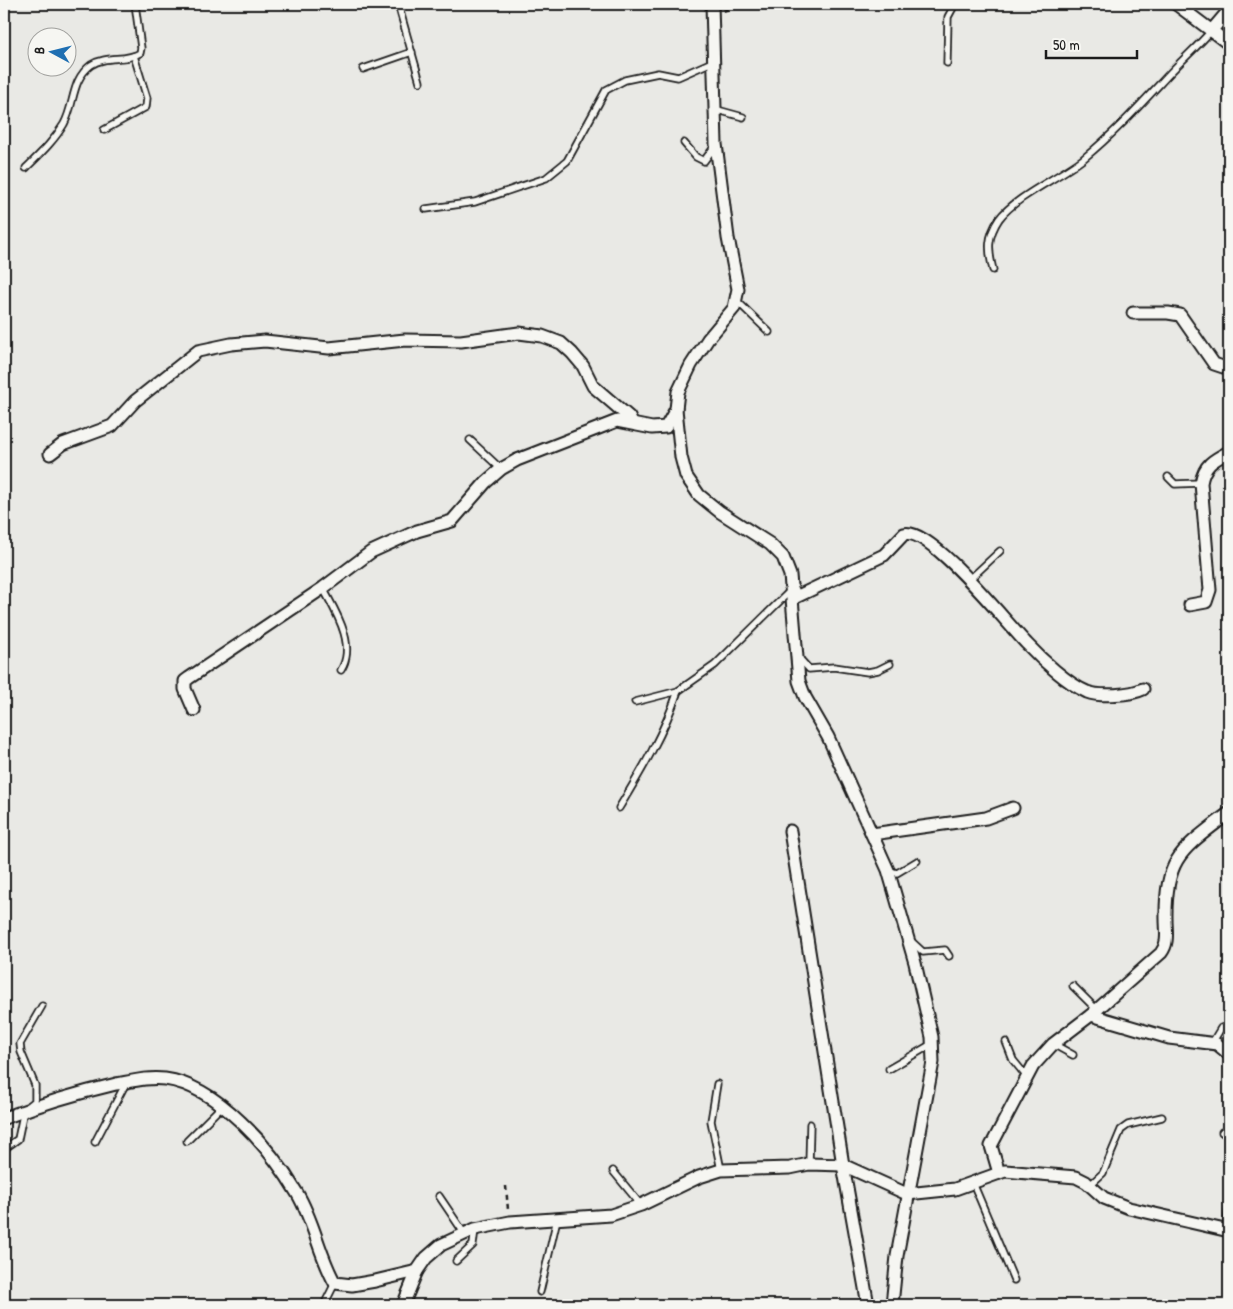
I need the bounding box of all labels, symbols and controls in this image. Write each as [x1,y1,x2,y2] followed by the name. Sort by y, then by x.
[28,28,78,78] north arrow
[1046,28,1137,60] scale bar
[1053,34,1080,55] text: 50 m
[29,46,48,55] text: B

